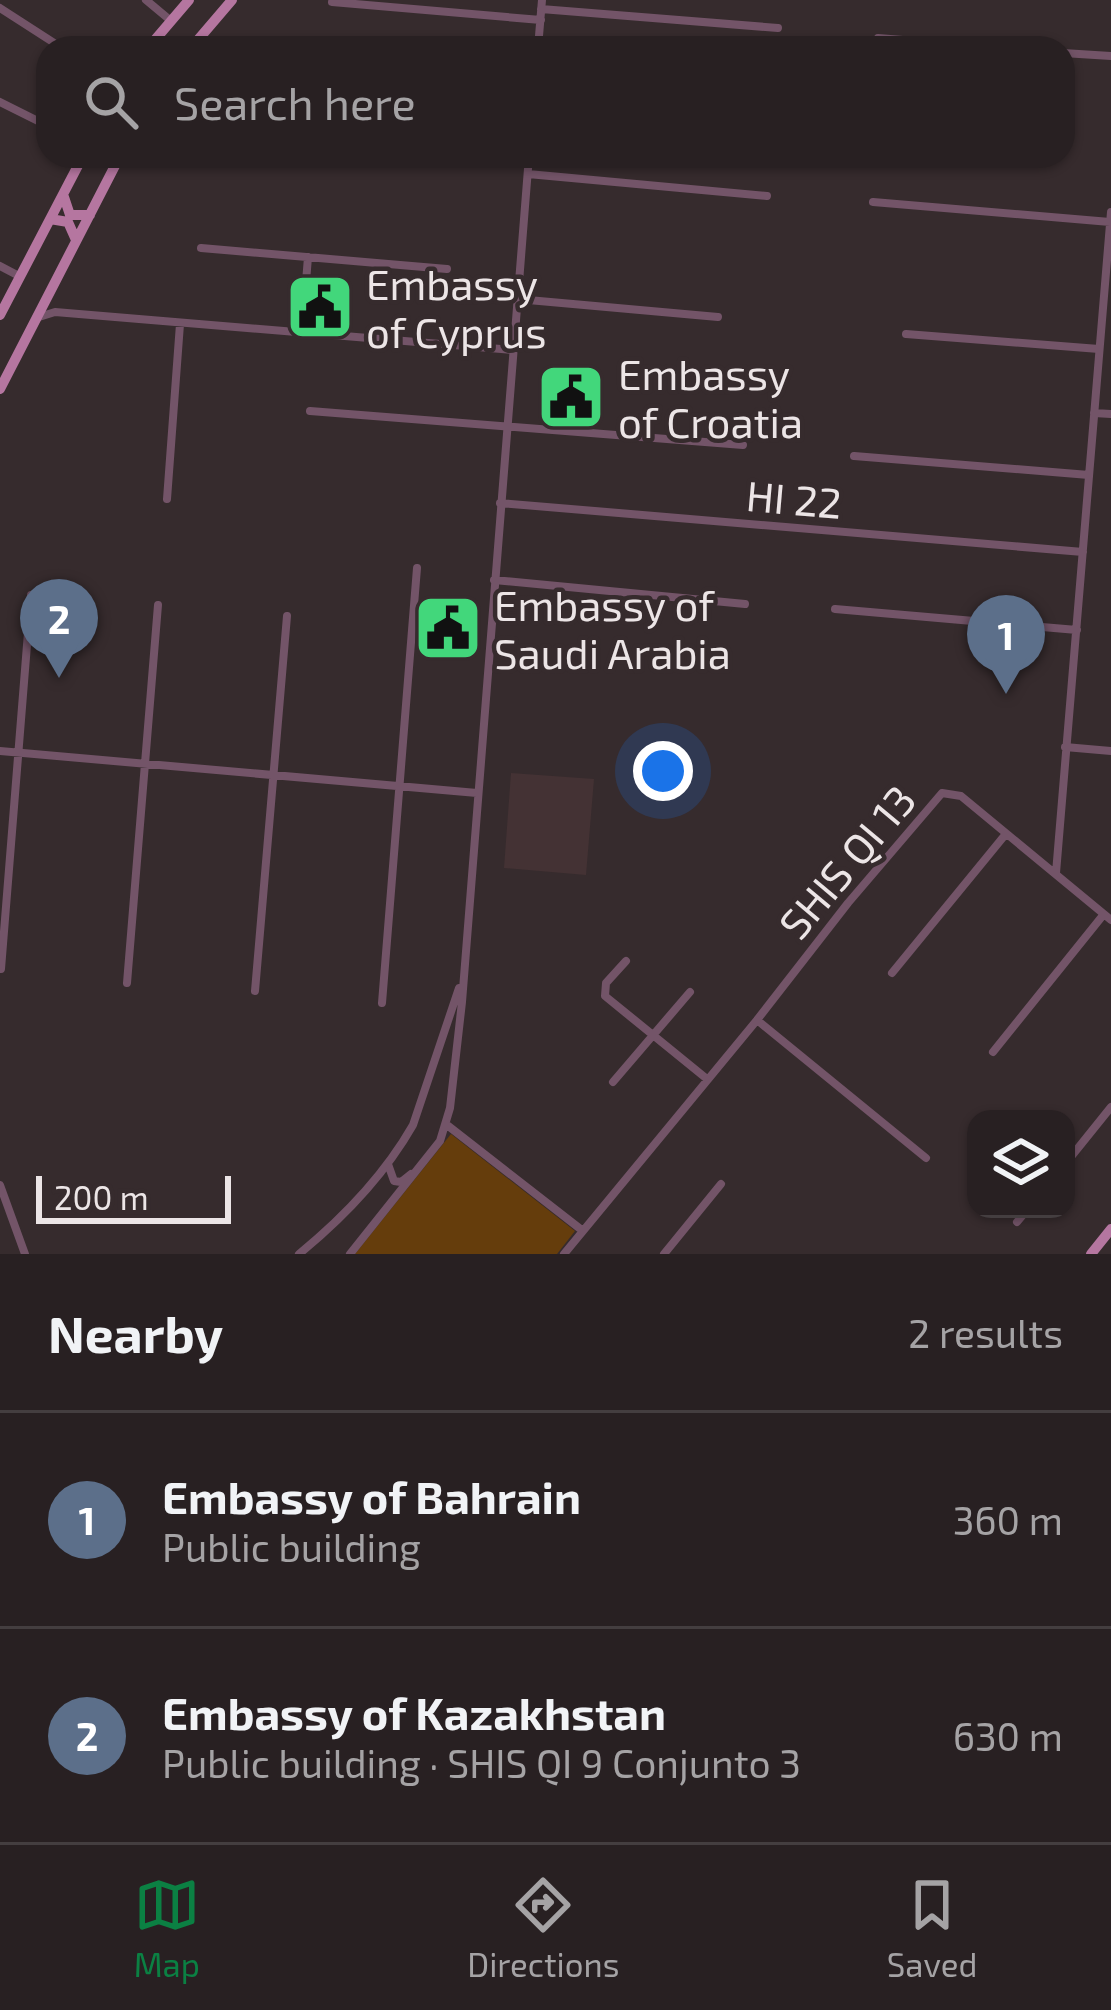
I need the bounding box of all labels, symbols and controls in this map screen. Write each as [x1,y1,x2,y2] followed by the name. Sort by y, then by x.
[36,36,1075,168] search box
[78,69,144,135] icon: search
[174,75,416,129] text: Search here
[366,258,547,356] place label: Embassy of Cyprus
[285,272,355,342] public building icon: Embassy of Cyprus
[618,348,803,446] place label: Embassy of Croatia
[536,362,606,432] public building icon: Embassy of Croatia
[744,469,844,527] street label: HI 22
[20,579,98,678] pin: 2
[494,579,731,677] place label: Embassy of Saudi Arabia
[413,593,483,663] public building icon: Embassy of Saudi Arabia
[967,595,1045,694] pin: 1
[633,741,693,801] your location
[768,774,925,948] street label: SHIS QI 13
[967,1110,1075,1218] map controls
[967,1110,1075,1218] button: layers
[36,1170,231,1223] scale bar
[54,1177,149,1217] text: 200 m
[48,1302,223,1363] text: Nearby
[908,1309,1063,1356] text: 2 results
[162,1469,581,1523] text: Embassy of Bahrain
[79,1496,95,1543] text: 1
[953,1496,1063,1543] text: 360 m
[162,1523,421,1570] text: Public building
[162,1685,666,1739] text: Embassy of Kazakhstan
[76,1712,98,1759] text: 2
[953,1712,1063,1759] text: 630 m
[162,1739,801,1786] text: Public building · SHIS QI 9 Conjunto 3
[134,1872,200,1984] tab: Map
[467,1872,619,1984] tab: Directions
[887,1872,977,1984] tab: Saved

